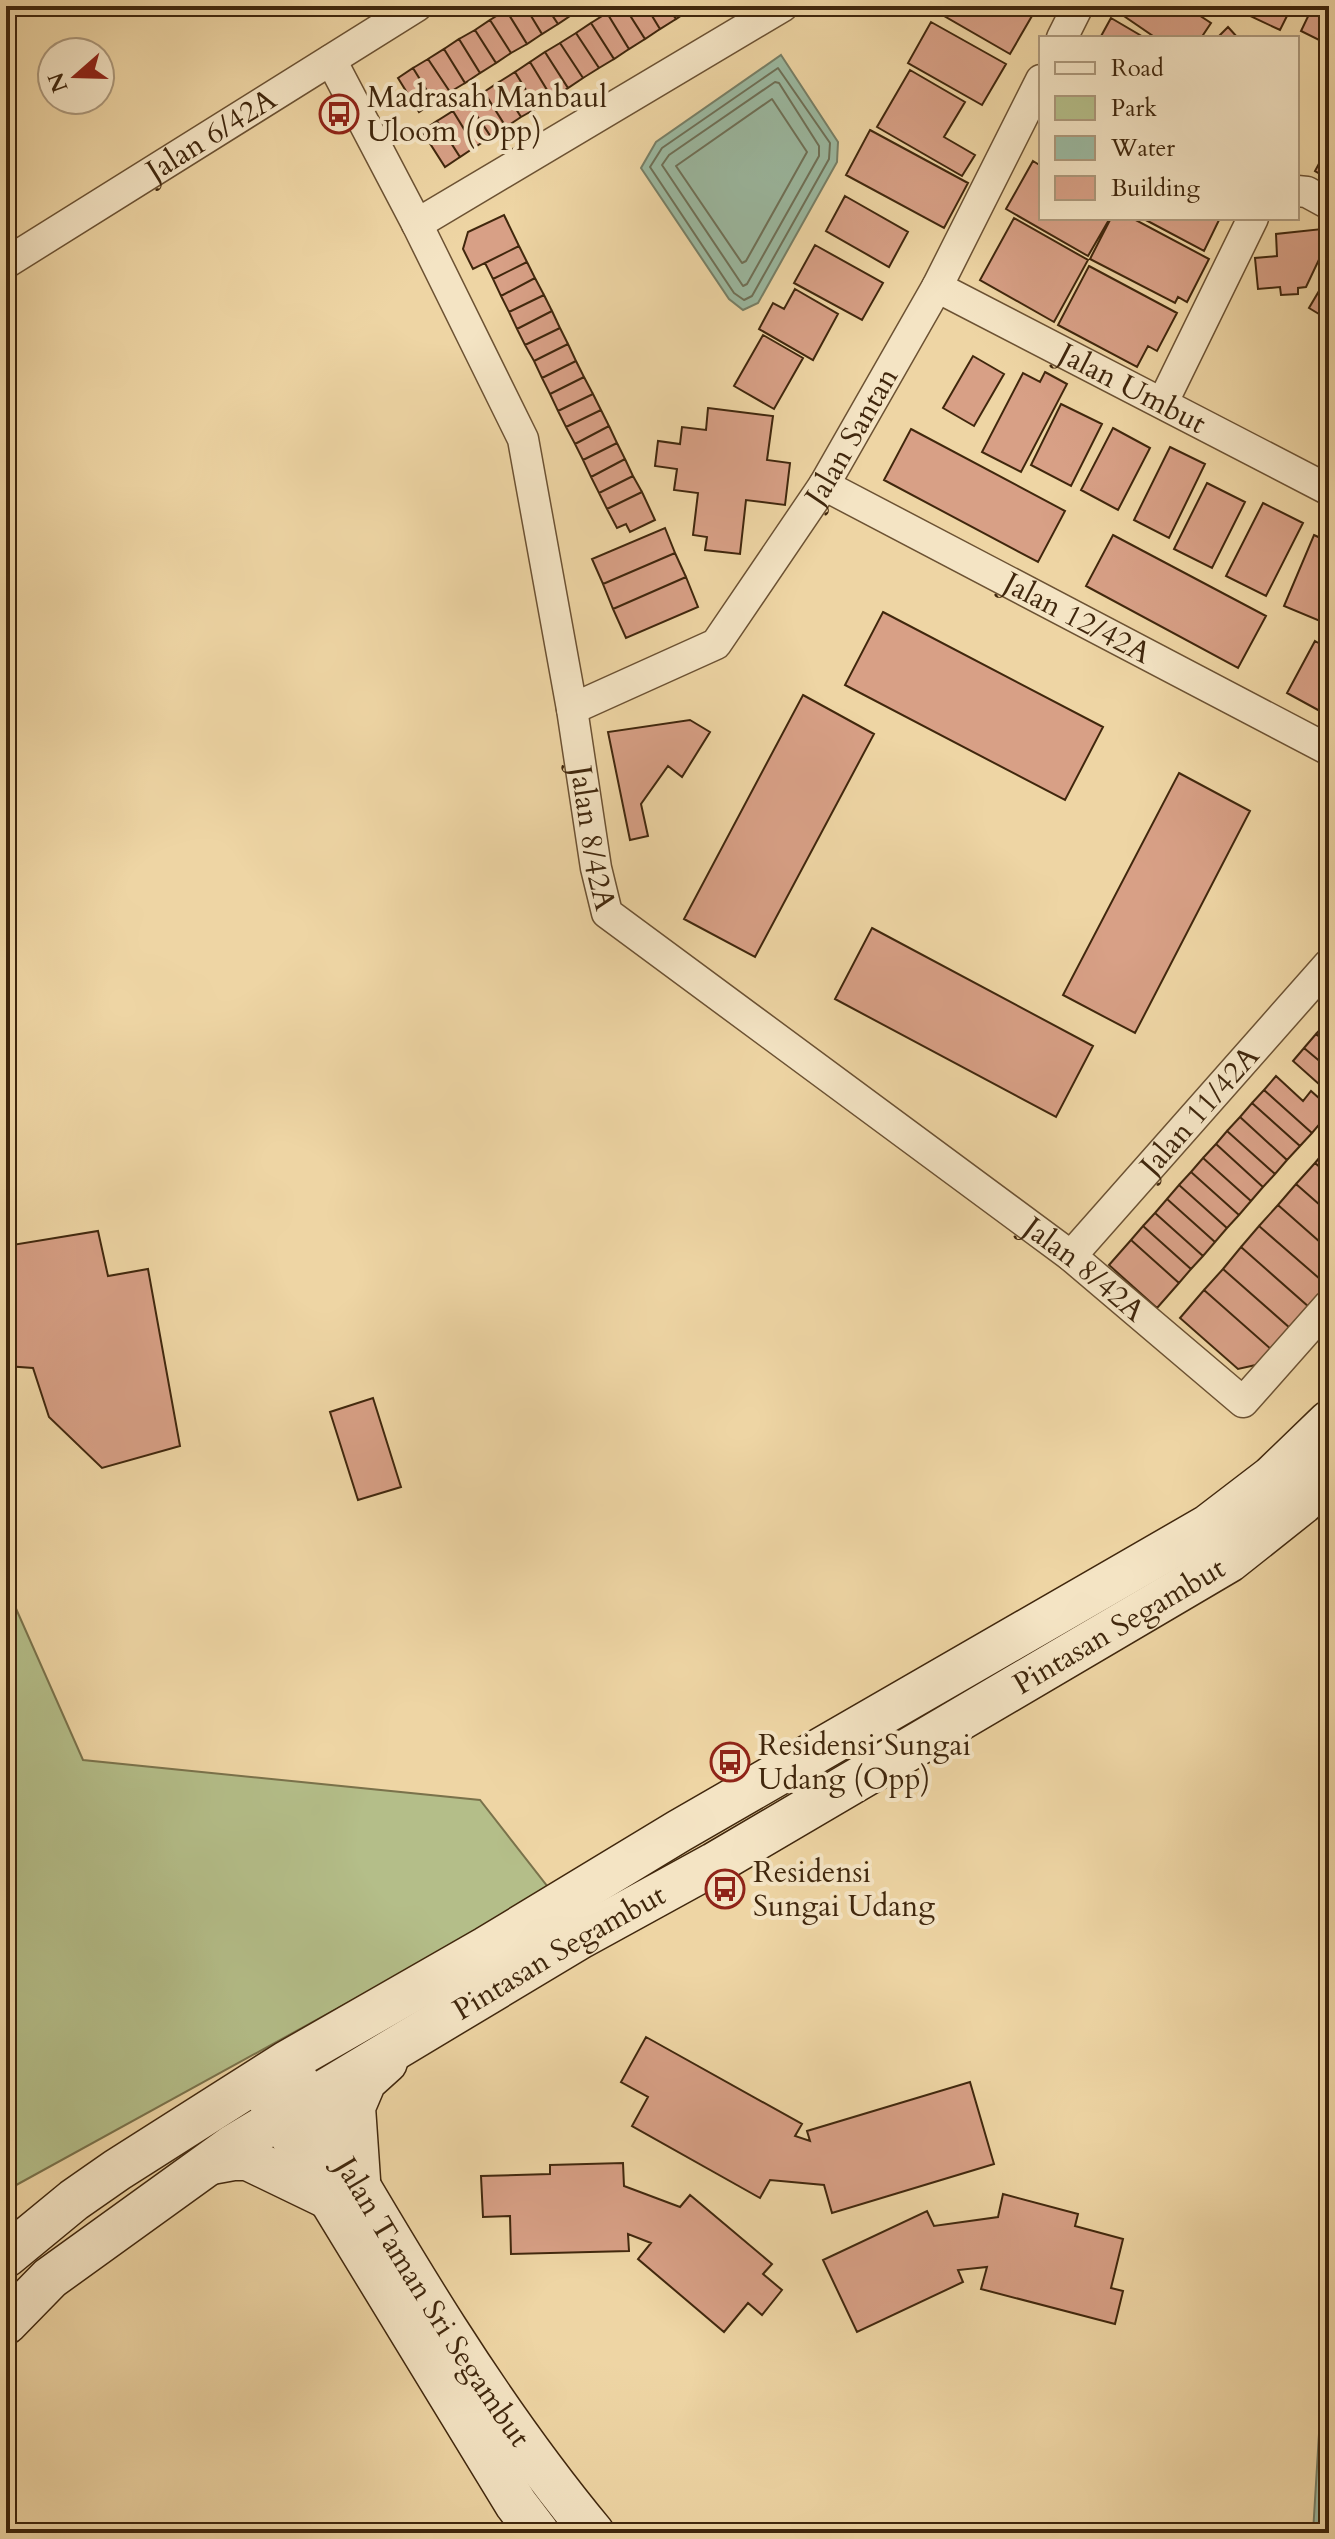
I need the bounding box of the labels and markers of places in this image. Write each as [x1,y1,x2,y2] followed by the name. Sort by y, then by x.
[367,77,607,152] place label: Madrasah Manbaul Uloom (Opp)
[318,93,360,135] bus stop icon: Madrasah Manbaul Uloom (Opp)
[758,1725,971,1800] place label: Residensi Sungai Udang (Opp)
[709,1741,751,1783] bus stop icon: Residensi Sungai Udang (Opp)
[753,1852,935,1927] place label: Residensi Sungai Udang
[704,1868,746,1910] bus stop icon: Residensi Sungai Udang

